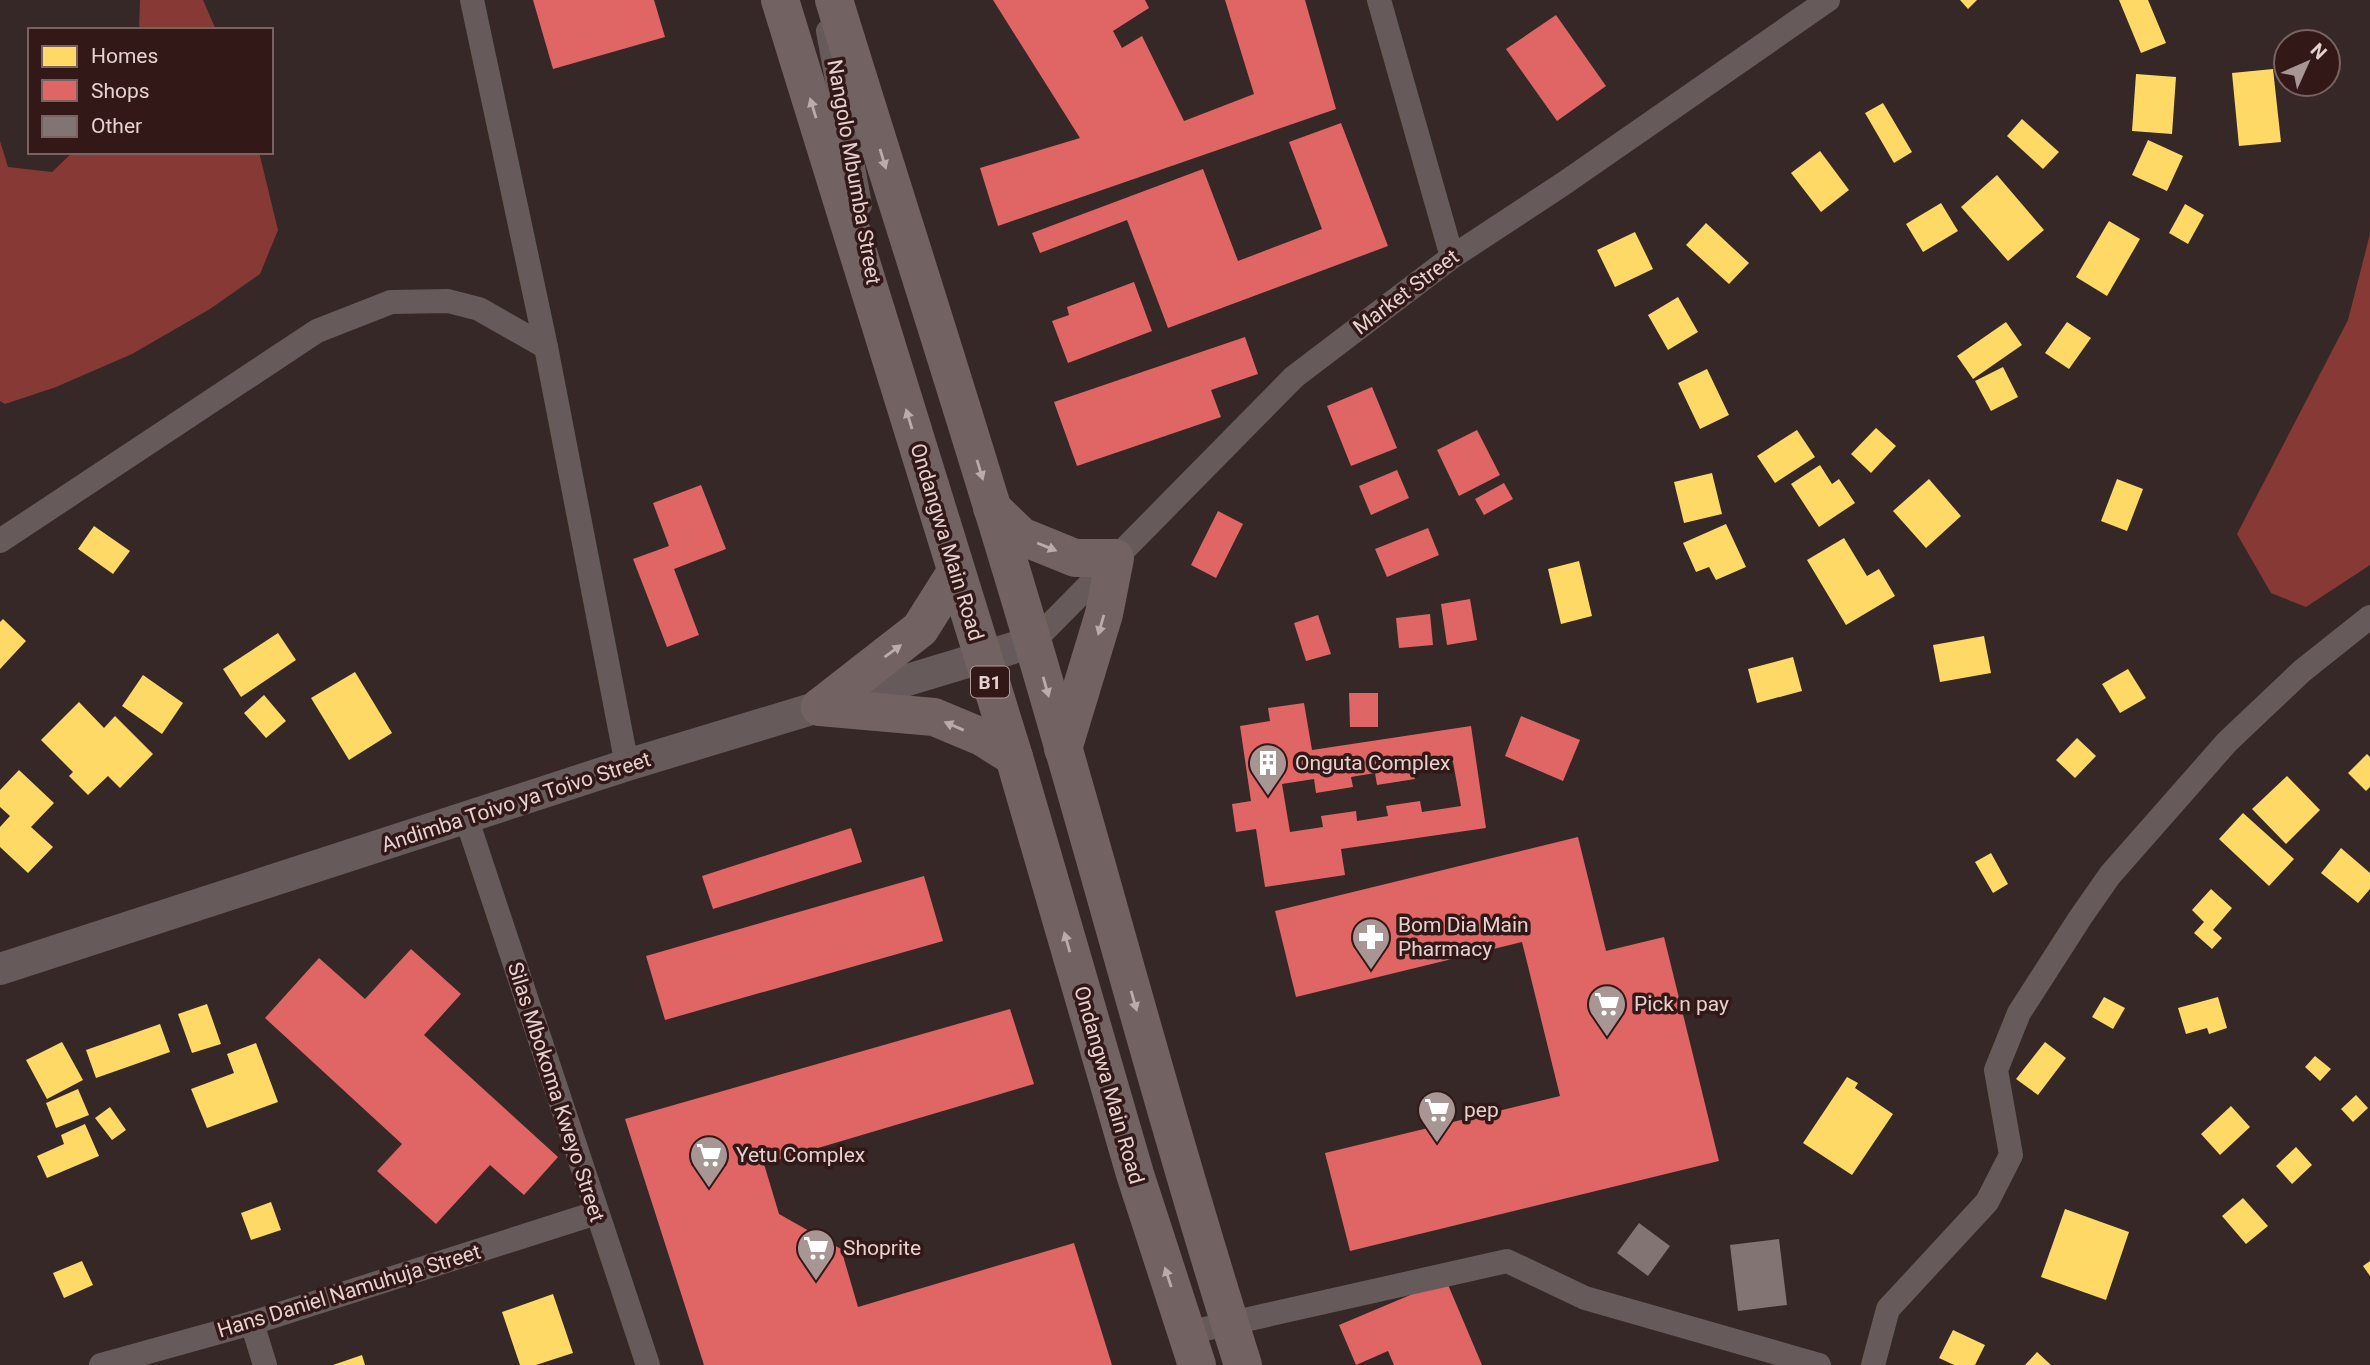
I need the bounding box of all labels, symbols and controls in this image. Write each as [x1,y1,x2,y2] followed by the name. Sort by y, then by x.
[28,28,273,154] legend
[2272,28,2342,98] north arrow
[2306,38,2332,64] text: N
[91,44,158,68] text: Homes
[822,58,886,286] street label: Nangolo Mbumba Street
[91,79,150,103] text: Shops
[808,97,818,118] one-way arrow
[91,114,142,138] text: Other
[879,148,889,169] one-way arrow
[1348,244,1464,339] street label: Market Street
[903,409,913,430] one-way arrow
[906,440,988,644] street label: Ondangwa Main Road
[975,459,985,480] one-way arrow
[1036,541,1057,552] one-way arrow
[1095,615,1105,636] one-way arrow
[884,644,903,658] one-way arrow
[971,666,1009,698] road number: B1
[1041,677,1052,699] one-way arrow
[943,720,964,731] one-way arrow
[1247,742,1289,797] building icon: Onguta Complex
[378,747,654,857] street label: Andimba Toivo ya Toivo Street
[1295,751,1450,775] place label: Onguta Complex
[1398,913,1529,961] place label: Bom Dia Main Pharmacy
[1350,916,1392,971] pharmacy icon: Bom Dia Main Pharmacy
[1061,931,1072,953] one-way arrow
[503,959,609,1225] street label: Silas Mbokoma Kweyo Street
[1069,983,1149,1187] street label: Ondangwa Main Road
[1586,983,1628,1038] supermarket icon: Pick n pay
[1130,990,1140,1011] one-way arrow
[1634,992,1729,1016] place label: Pick n pay
[1416,1089,1458,1144] supermarket icon: pep
[1464,1098,1499,1122] place label: pep
[688,1134,730,1189] supermarket icon: Yetu Complex
[736,1143,865,1167] place label: Yetu Complex
[795,1227,837,1282] supermarket icon: Shoprite
[843,1236,921,1260] place label: Shoprite
[214,1239,484,1343] street label: Hans Daniel Namuhuja Street
[1163,1266,1173,1287] one-way arrow

